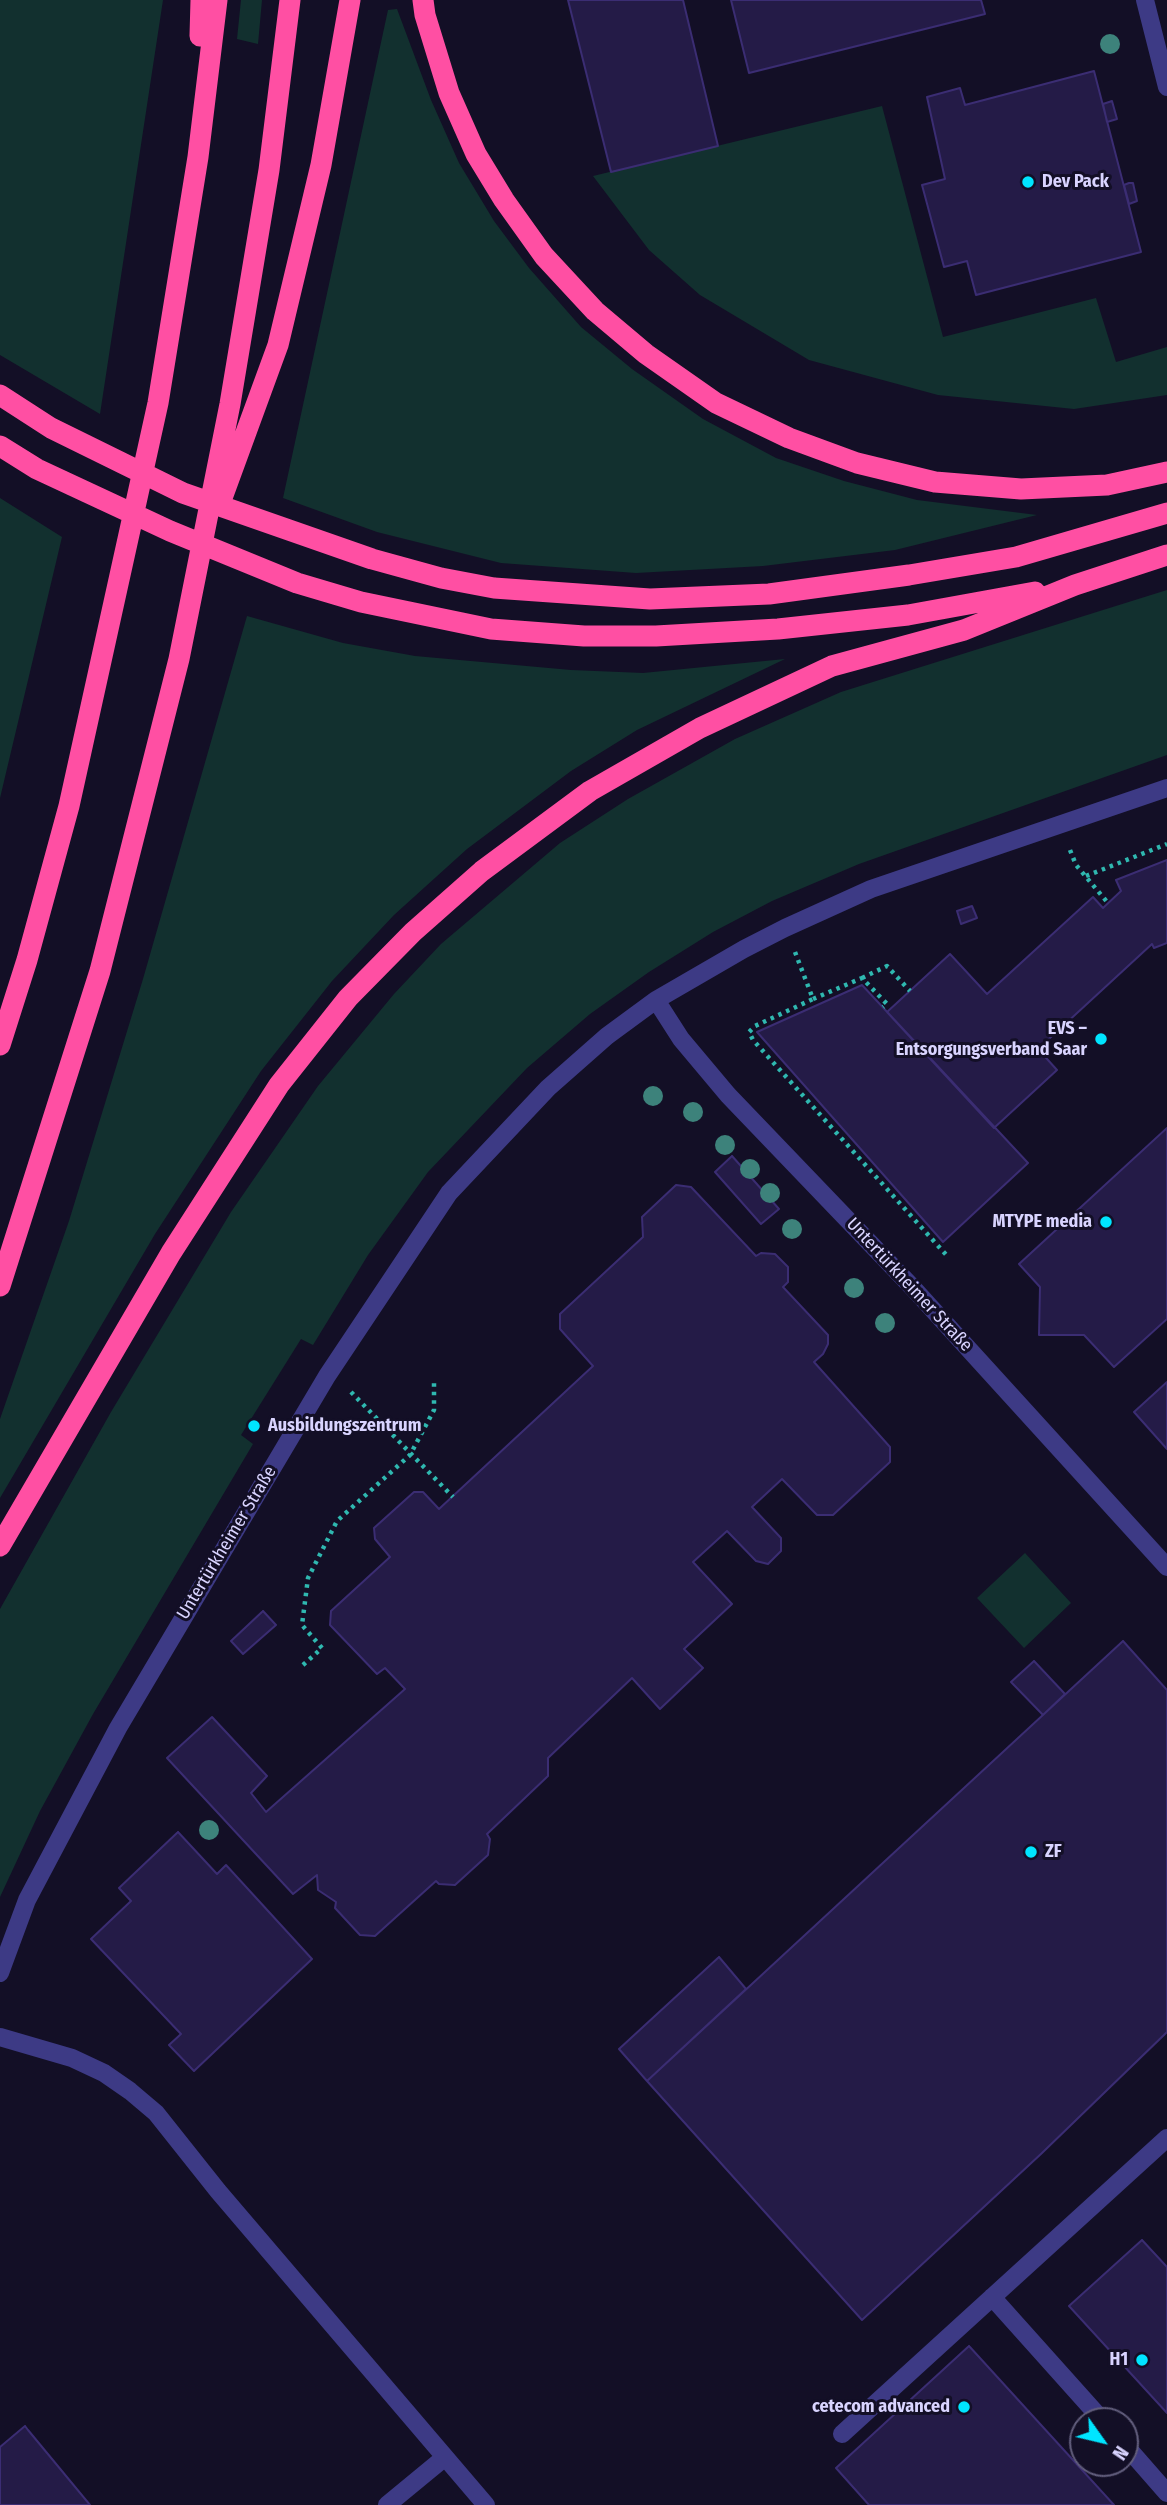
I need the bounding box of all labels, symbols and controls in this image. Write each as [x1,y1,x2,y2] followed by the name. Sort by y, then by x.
[1042,171,1109,193] place label: Dev Pack
[1020,174,1036,190] marker: Dev Pack
[896,1018,1087,1060] place label: EVS – Entsorgungsverband Saar
[1093,1031,1109,1047] marker: EVS – Entsorgungsverband Saar
[992,1211,1092,1233] place label: MTYPE media
[841,1214,977,1356] street label: Untertürkheimer Straße
[1098,1214,1114,1230] marker: MTYPE media
[268,1415,421,1437] place label: Ausbildungszentrum
[246,1418,262,1434] marker: Ausbildungszentrum
[173,1462,281,1624] street label: Untertürkheimer Straße
[1045,1841,1062,1863] place label: ZF
[1023,1844,1039,1860] marker: ZF
[1110,2349,1128,2371] place label: H1
[1134,2352,1150,2368] marker: H1
[812,2396,950,2418] place label: cetecom advanced
[956,2399,972,2415] marker: cetecom advanced
[1069,2407,1139,2477] north arrow
[1107,2442,1133,2464] text: N

